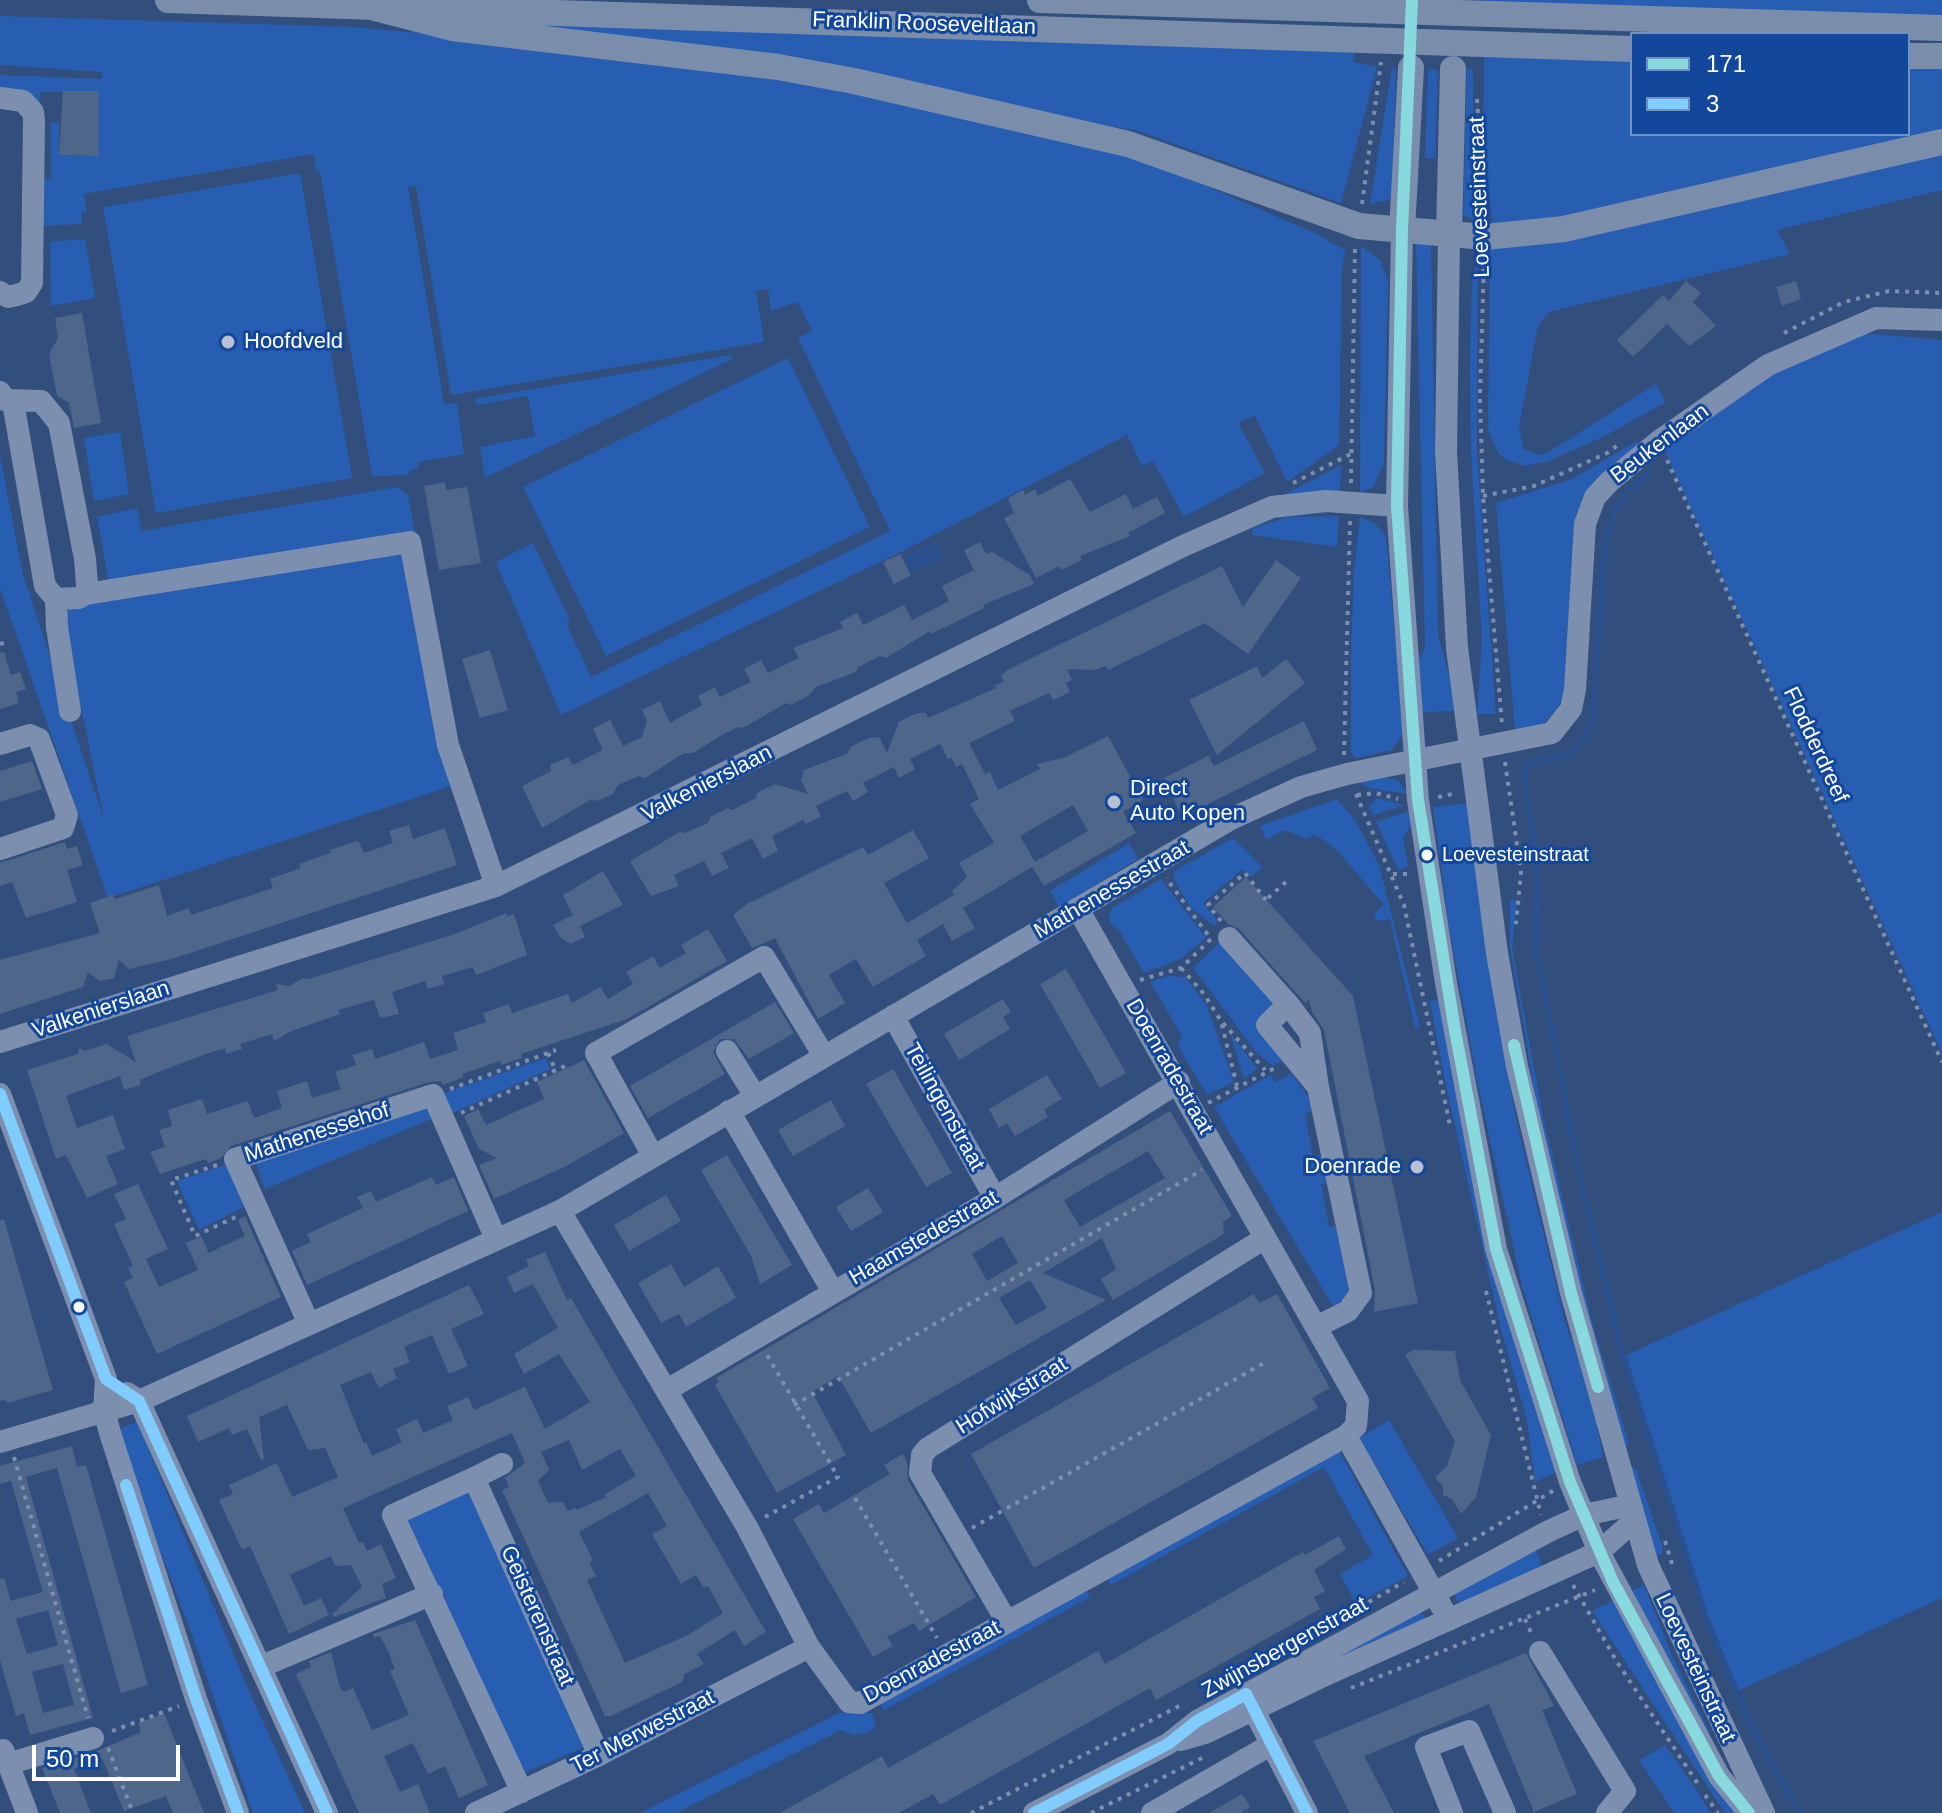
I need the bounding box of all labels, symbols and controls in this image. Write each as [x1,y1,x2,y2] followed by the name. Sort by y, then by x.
[812,7,1036,41] street label: Franklin Rooseveltlaan
[1630,32,1910,136] legend
[1706,50,1746,77] text: 171
[1706,90,1719,117] text: 3
[1464,116,1496,278] street label: Loevesteinstraat
[244,329,343,355] place label: Hoofdveld
[219,333,237,351] marker: Hoofdveld
[1606,398,1714,490] street label: Beukenlaan
[1777,683,1853,807] street label: Flodderdreef
[637,740,777,828] street label: Valkenierslaan
[1130,776,1245,828] place label: Direct Auto Kopen
[1105,793,1123,811] marker: Direct Auto Kopen
[1030,835,1194,945] street label: Mathenessestraat
[1442,843,1589,867] place label: Loevesteinstraat
[1419,847,1435,863] marker: Loevesteinstraat
[29,975,173,1045] street label: Valkenierslaan
[1120,995,1218,1139] street label: Doenradestraat
[898,1039,990,1175] street label: Teilingenstraat
[241,1097,393,1169] street label: Mathenessehof
[1304,1154,1401,1180] place label: Doenrade
[1408,1158,1426,1176] marker: Doenrade
[845,1185,1003,1291] street label: Haamstedestraat
[71,1299,87,1315] unlabelled marker
[952,1351,1072,1441] street label: Hofwijkstraat
[494,1542,580,1690] street label: Geisterenstraat
[1649,1589,1741,1747] street label: Loevesteinstraat
[1197,1591,1373,1705] street label: Zwijnsbergenstraat
[859,1615,1005,1709] street label: Doenradestraat
[567,1684,719,1780] street label: Ter Merwestraat
[36,1729,184,1779] scale bar
[46,1745,99,1772] text: 50 m

